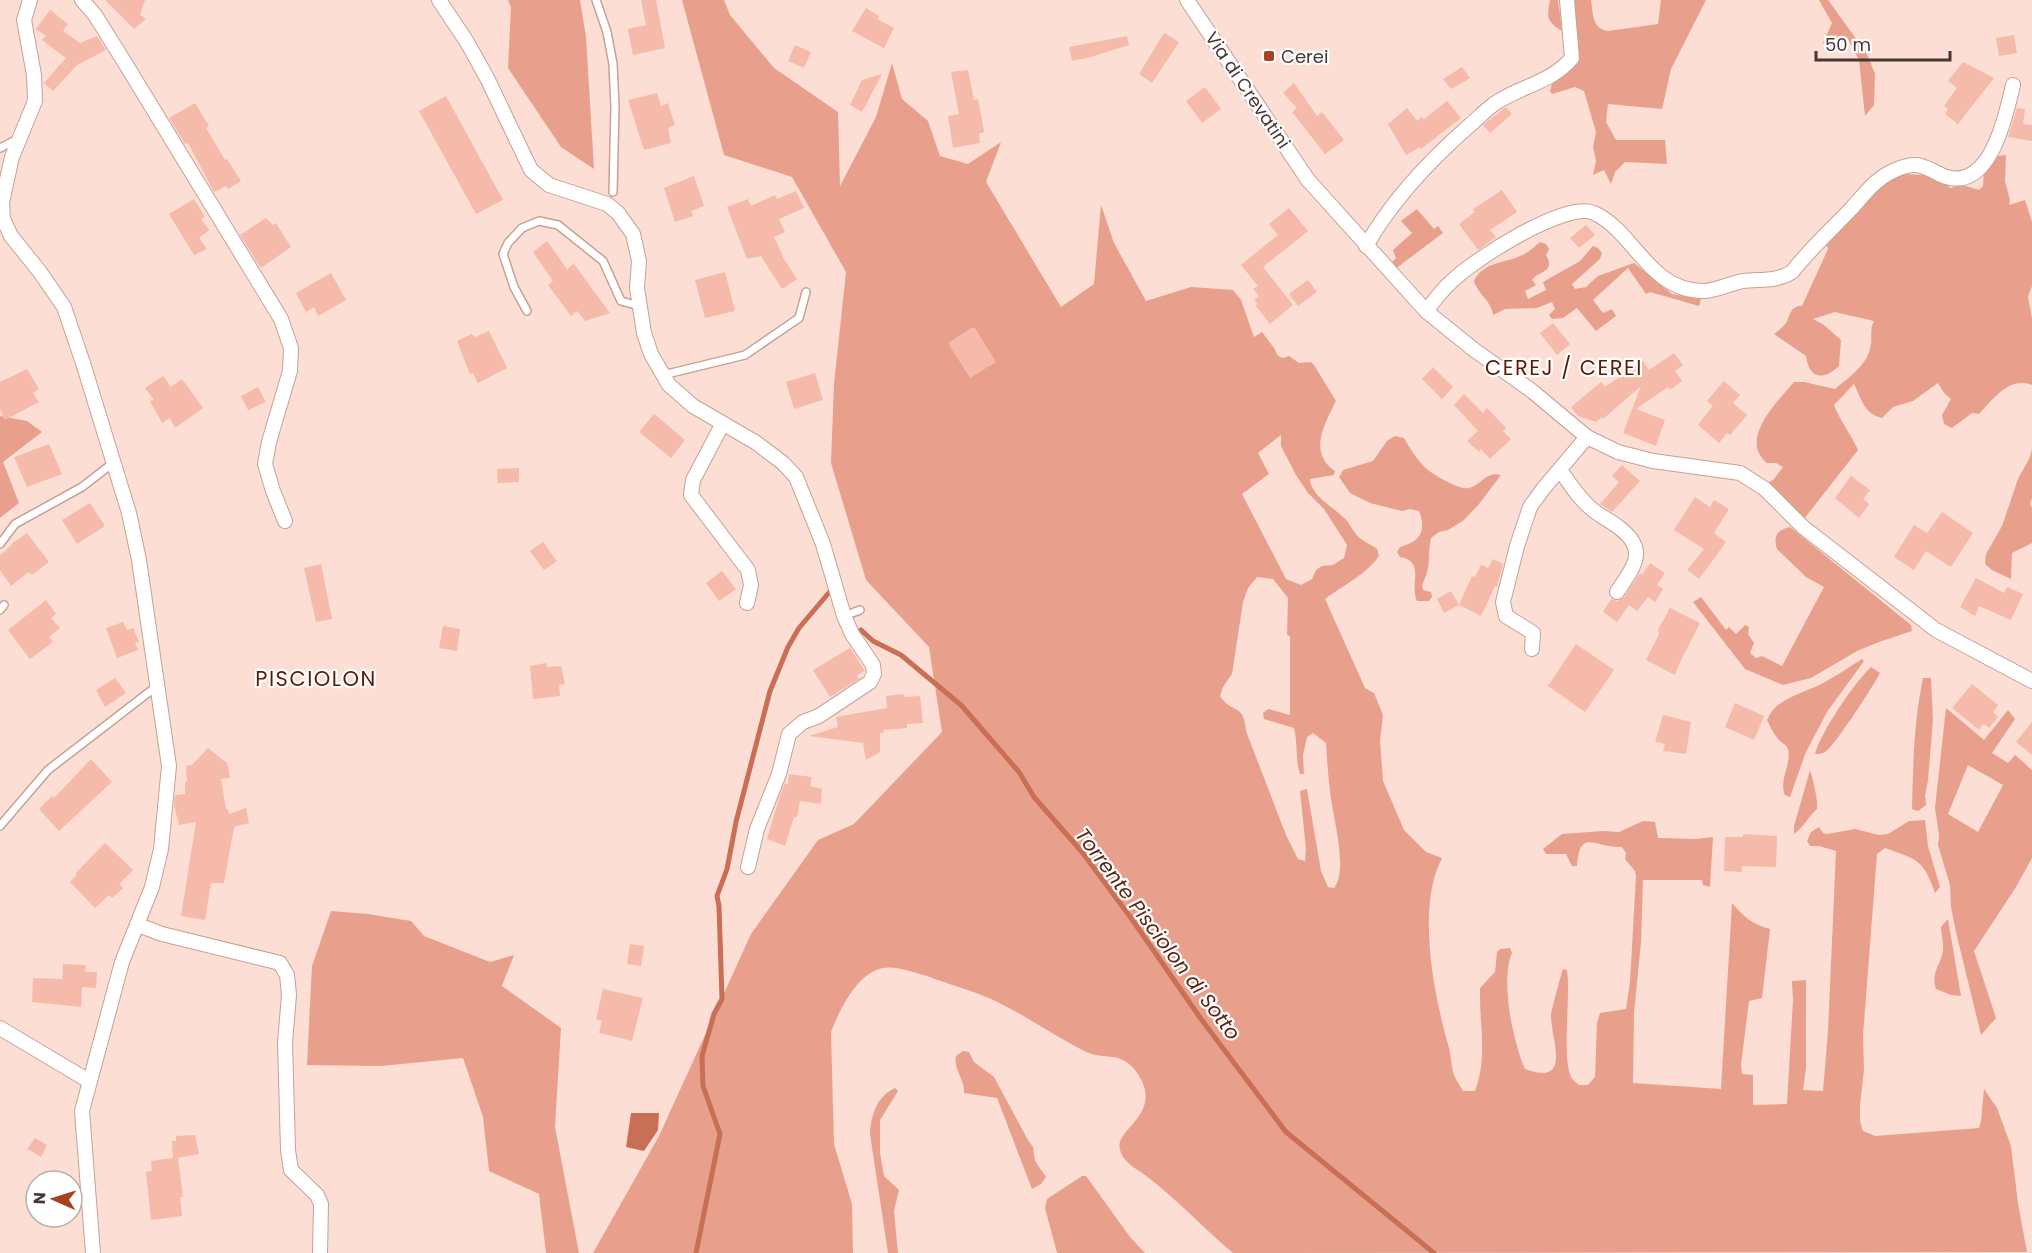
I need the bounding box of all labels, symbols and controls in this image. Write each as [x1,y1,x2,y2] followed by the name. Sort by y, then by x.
[1816,24,1950,62] scale bar
[1200,27,1296,153] street label: Via di Crevatini
[1825,32,1871,57] text: 50 m
[1281,44,1328,69] place label: Cerei
[1262,49,1276,63] marker: Cerei
[1485,353,1643,382] district label: CEREJ / CEREI
[255,664,377,693] district label: PISCIOLON
[1069,822,1247,1046] water label: Torrente Pisciolon di Sotto
[24,1169,84,1229] north arrow
[28,1192,51,1205] text: N

